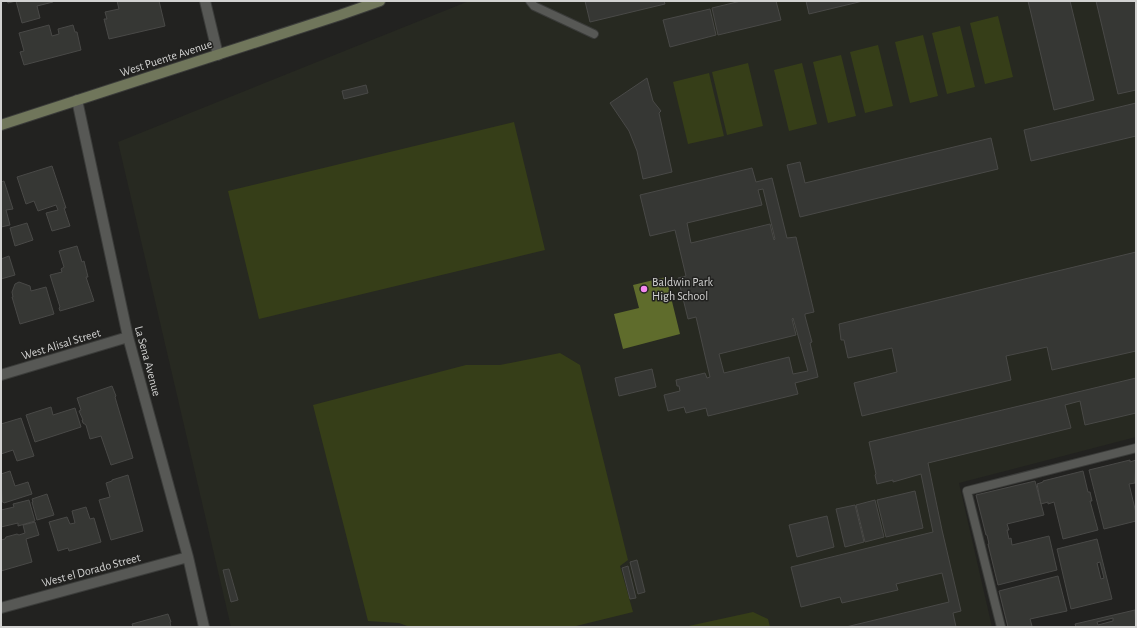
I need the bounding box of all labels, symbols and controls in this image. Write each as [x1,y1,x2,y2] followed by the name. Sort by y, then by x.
[118,37,214,79] street label: West Puente Avenue
[652,276,714,302] place label: Baldwin Park High School
[639,284,649,294] marker: Baldwin Park High School
[133,325,163,397] street label: La Sena Avenue
[20,326,102,362] street label: West Alisal Street
[40,551,142,589] street label: West el Dorado Street

